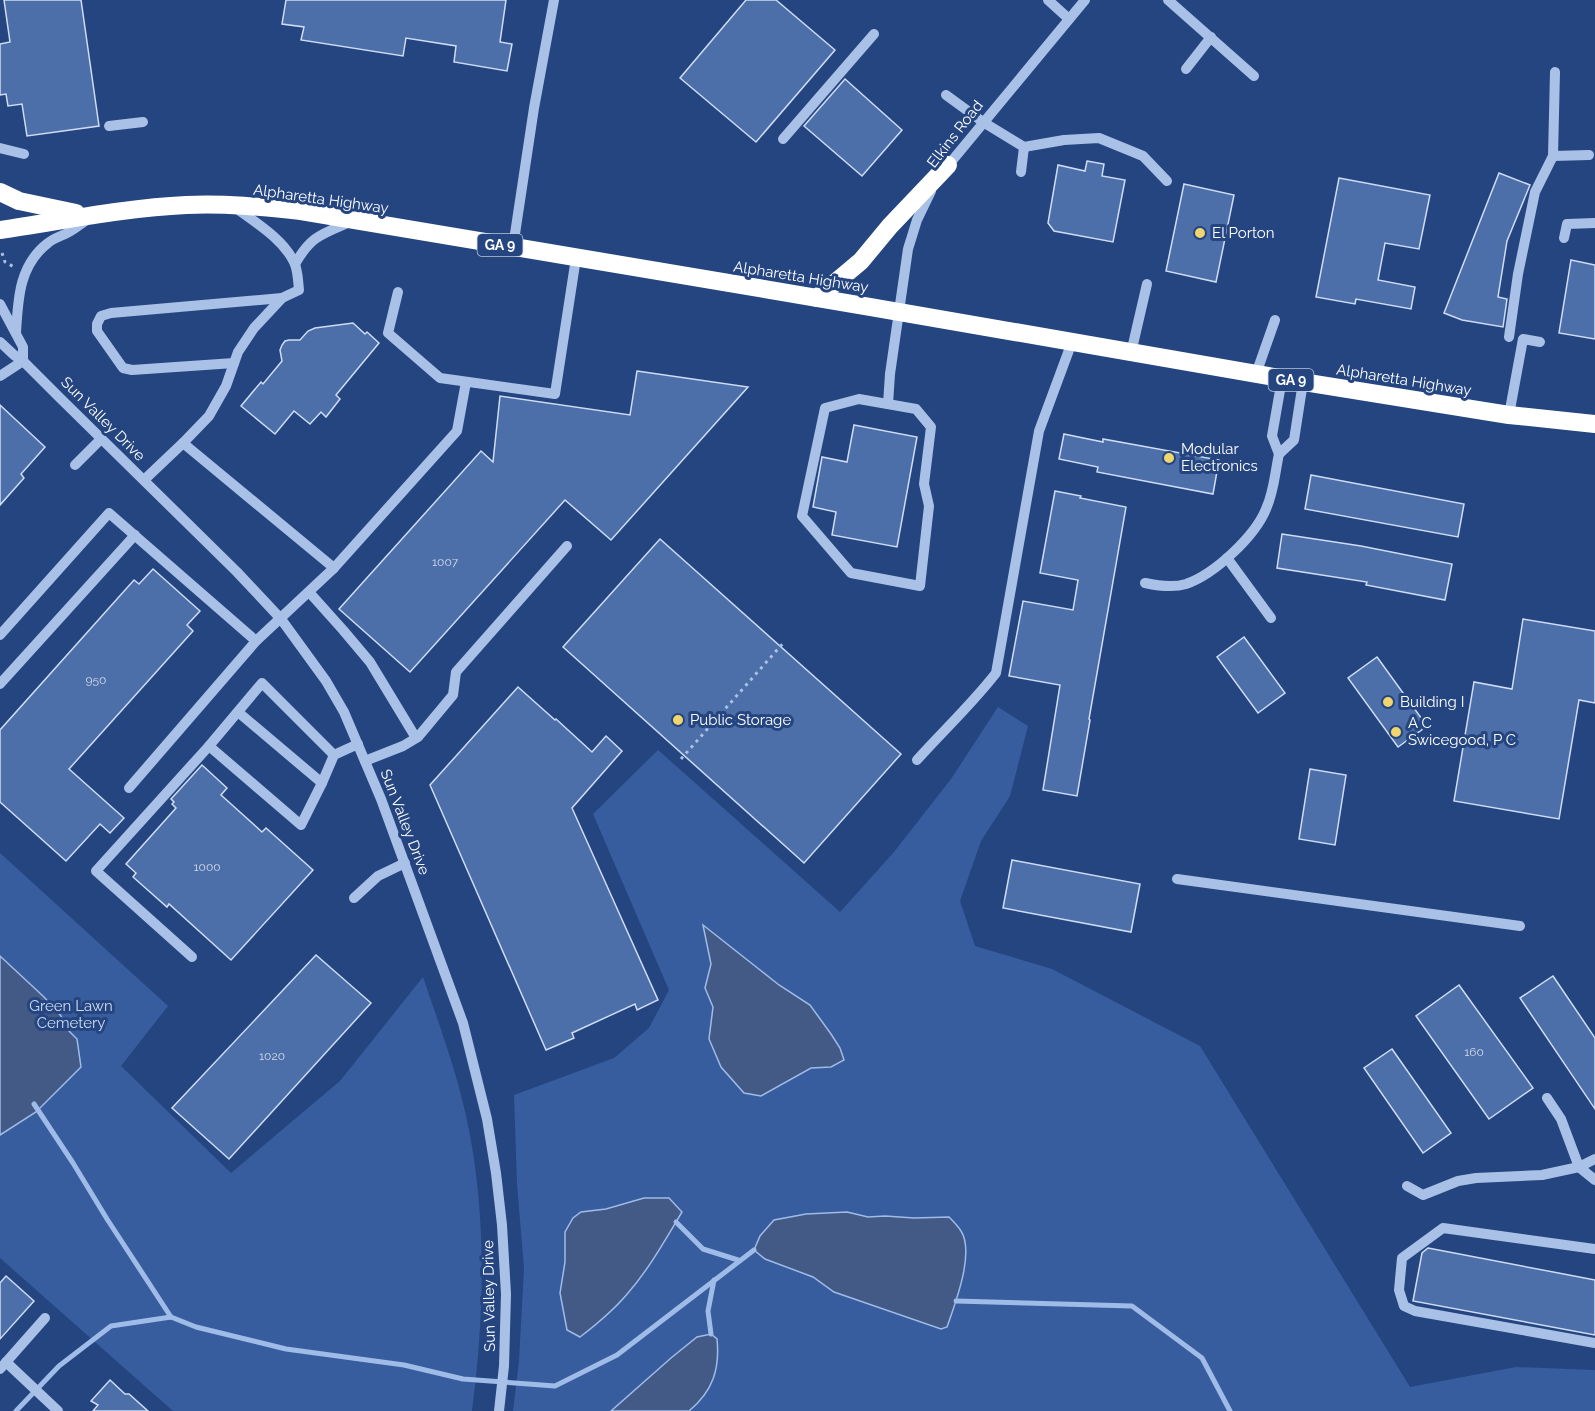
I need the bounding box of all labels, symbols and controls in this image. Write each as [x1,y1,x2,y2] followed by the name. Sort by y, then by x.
[923,97,987,171] street label: Elkins Road
[252,181,390,217] street label: Alpharetta Highway
[1212,224,1275,242] place label: El Porton
[1193,226,1207,240] marker: El Porton
[478,234,522,256] road number: GA 9
[732,257,870,297] street label: Alpharetta Highway
[1335,360,1473,400] street label: Alpharetta Highway
[1268,369,1314,391] road number: GA 9
[57,373,149,465] street label: Sun Valley Drive
[1181,440,1258,475] place label: Modular Electronics
[1162,451,1176,465] marker: Modular Electronics
[432,555,459,569] house number: 1007
[86,673,106,687] house number: 950
[1400,693,1464,711] place label: Building I
[1381,695,1395,709] marker: Building I
[690,711,791,729] place label: Public Storage
[671,713,685,727] marker: Public Storage
[1408,714,1516,749] place label: A C Swicegood, P C
[1389,725,1403,739] marker: A C Swicegood, P C
[377,767,433,878] street label: Sun Valley Drive
[193,860,221,874] house number: 1000
[29,997,113,1032] park label: Green Lawn Cemetery
[1464,1045,1484,1059] house number: 160
[259,1049,285,1063] house number: 1020
[479,1240,499,1352] street label: Sun Valley Drive

